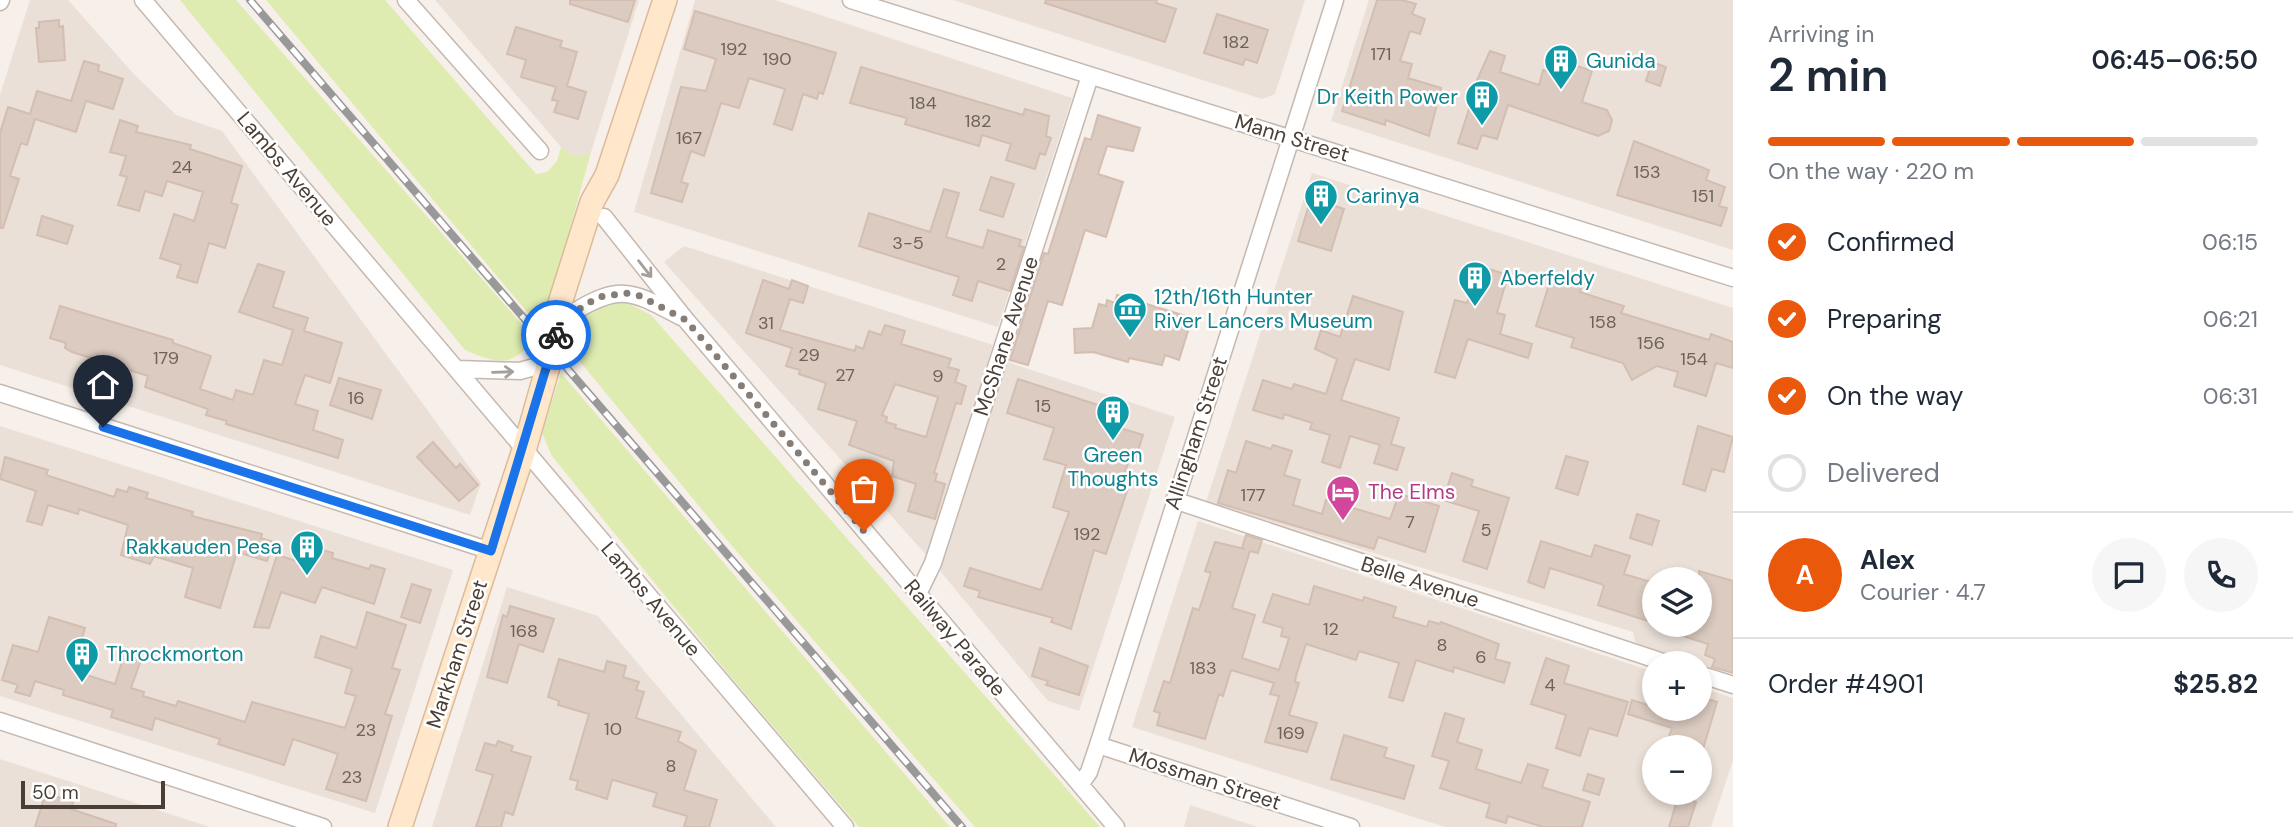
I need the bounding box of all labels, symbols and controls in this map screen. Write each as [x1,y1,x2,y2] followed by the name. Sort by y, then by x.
[1768,19,1874,49] text: Arriving in
[1223,30,1249,54] house number: 182
[721,37,747,61] house number: 192
[1371,42,1391,66] house number: 171
[1542,42,1580,91] building icon: Gunida
[2092,43,2258,77] text: 06:45–06:50
[1768,45,1888,105] text: 2 min
[762,47,792,71] house number: 190
[1586,47,1656,75] place label: Gunida
[1463,78,1501,127] building icon: Dr Keith Power
[1317,83,1458,111] place label: Dr Keith Power
[909,91,937,115] house number: 184
[231,106,343,232] street label: Lambs Avenue
[1231,107,1353,169] street label: Mann Street
[965,109,991,133] house number: 182
[676,126,702,150] house number: 167
[172,155,193,179] house number: 24
[1768,156,1974,186] text: On the way · 220 m
[1633,160,1661,184] house number: 153
[1302,177,1340,226] building icon: Carinya
[1346,182,1419,210] place label: Carinya
[1692,184,1714,208] house number: 151
[1768,223,1806,261] icon: check
[1827,225,1954,259] text: Confirmed
[2202,227,2258,257] text: 06:15
[892,231,924,255] house number: 3-5
[996,252,1006,276] house number: 2
[967,253,1045,419] street label: McShane Avenue
[637,259,653,277] one-way arrow
[1456,259,1494,308] building icon: Aberfeldy
[1500,264,1595,292] place label: Aberfeldy
[1154,283,1373,335] place label: 12th/16th Hunter River Lancers Museum
[1111,290,1149,339] museum icon: 12th/16th Hunter River Lancers Museum
[521,300,591,370] courier
[1768,300,1806,338] icon: check
[1827,302,1942,336] text: Preparing
[2203,304,2258,334] text: 06:21
[1589,310,1617,334] house number: 158
[758,311,774,335] house number: 31
[537,316,575,354] icon: bike
[1637,331,1665,355] house number: 156
[798,343,820,367] house number: 29
[153,346,179,370] house number: 179
[1680,347,1708,371] house number: 154
[1158,353,1234,513] street label: Allingham Street
[73,355,133,427] pin
[835,363,855,387] house number: 27
[932,364,944,388] house number: 9
[491,365,514,378] one-way arrow
[84,366,122,404] icon: home
[1768,377,1806,415] icon: check
[1827,379,1963,413] text: On the way
[2203,381,2258,411] text: 06:31
[348,386,364,410] house number: 16
[1094,393,1132,442] building icon: Green Thoughts
[1035,394,1051,418] house number: 15
[1068,441,1158,493] place label: Green Thoughts
[1827,456,1940,490] text: Delivered
[834,459,894,531] pin
[845,470,883,508] icon: bag
[1324,473,1362,522] hotel icon: The Elms
[1368,478,1455,506] place label: The Elms
[1241,483,1265,507] house number: 177
[1405,510,1415,534] house number: 7
[1481,518,1491,542] house number: 5
[1074,522,1100,546] house number: 192
[288,528,326,577] building icon: Rakkauden Pesa
[126,533,282,561] place label: Rakkauden Pesa
[595,536,707,662] street label: Lambs Avenue
[2092,538,2166,612] button: chat
[2184,538,2258,612] button: phone
[1860,543,1915,577] text: Alex
[1357,550,1483,614] street label: Belle Avenue
[1796,558,1814,592] text: A
[1642,567,1712,805] map controls
[1642,567,1712,637] button: layers
[898,574,1012,702] street label: Railway Parade
[420,576,494,732] street label: Markham Street
[1860,577,1986,607] text: Courier · 4.7
[1323,617,1339,641] house number: 12
[510,619,538,643] house number: 168
[1437,633,1447,657] house number: 8
[63,635,101,684] building icon: Throckmorton
[106,640,244,668] place label: Throckmorton
[1475,645,1487,669] house number: 6
[1642,651,1712,721] button: +
[1189,656,1217,680] house number: 183
[1768,667,1924,701] text: Order #4901
[2173,667,2258,701] text: $25.82
[1545,673,1556,697] house number: 4
[604,717,622,741] house number: 10
[355,718,377,742] house number: 23
[1277,721,1305,745] house number: 169
[1642,735,1712,805] button: −
[1125,741,1285,817] street label: Mossman Street
[666,754,676,778] house number: 8
[341,765,363,789] house number: 23
[21,778,164,810] scale bar
[32,780,79,805] text: 50 m

